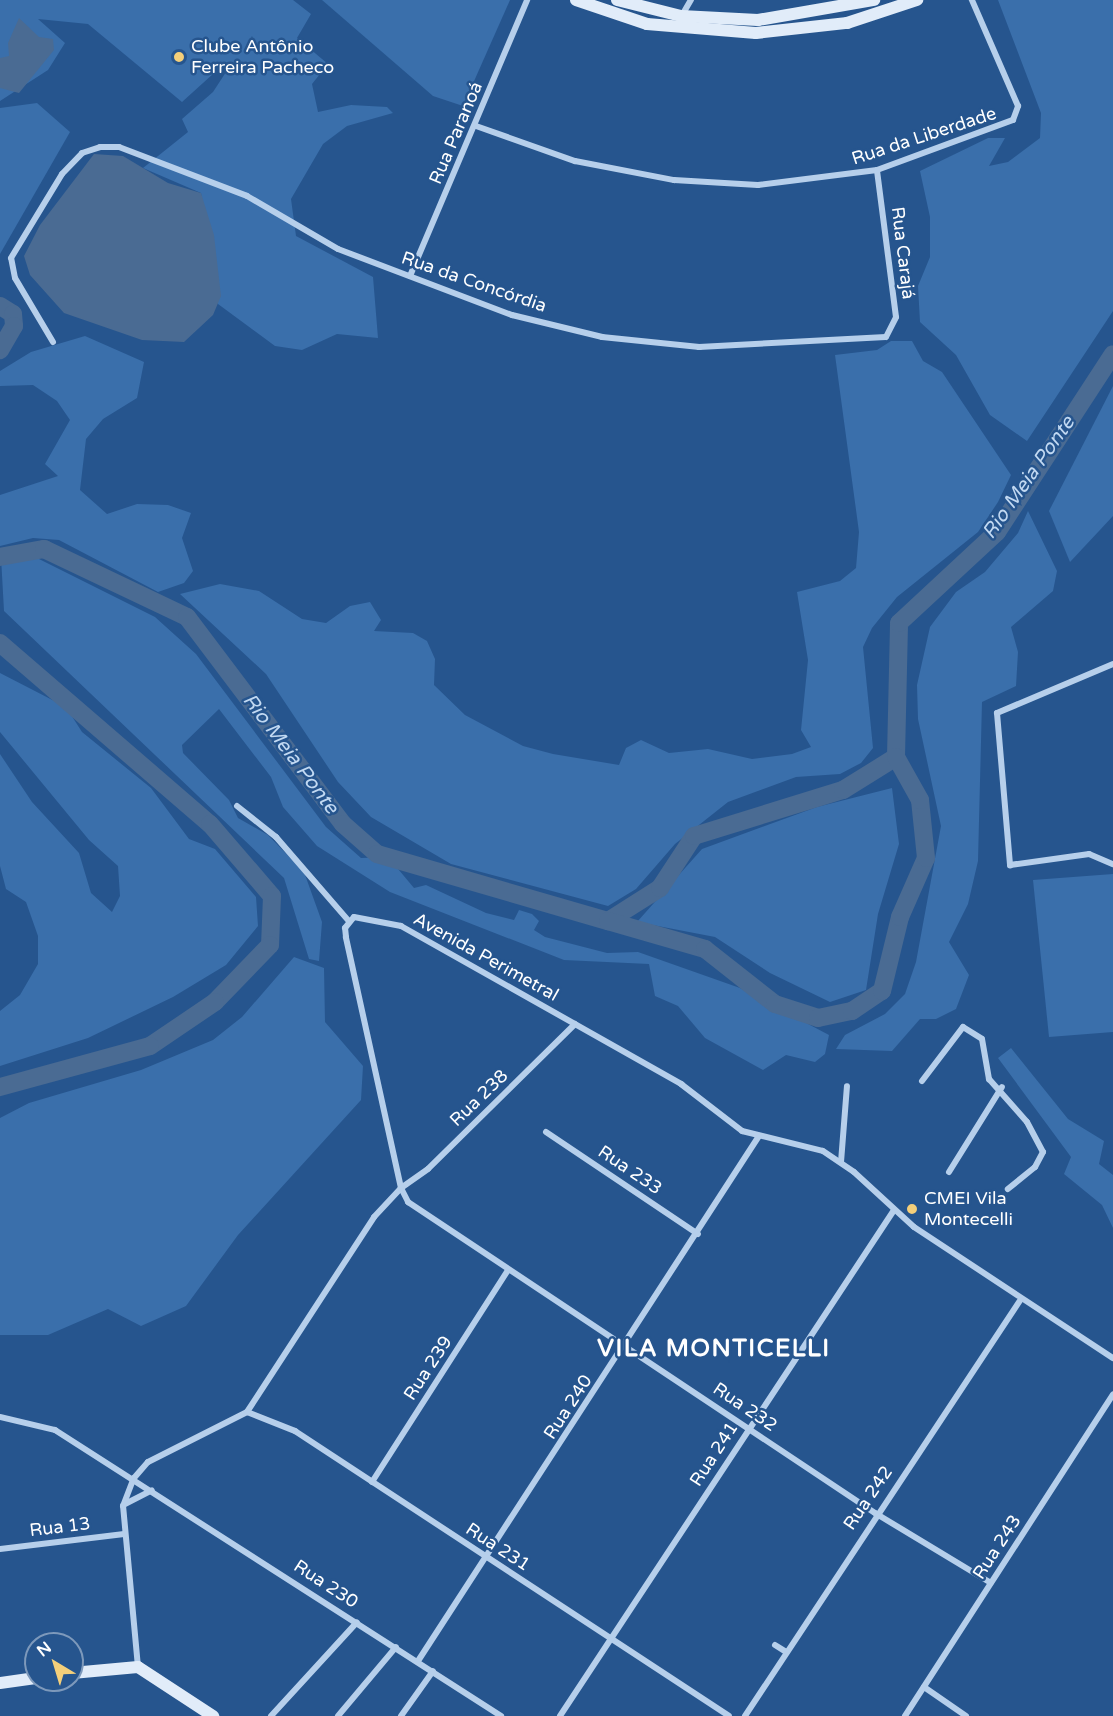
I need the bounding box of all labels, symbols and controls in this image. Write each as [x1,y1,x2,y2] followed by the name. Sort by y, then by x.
[191,36,334,78] place label: Clube Antônio Ferreira Pacheco
[172,50,186,64] marker: Clube Antônio Ferreira Pacheco
[425,78,487,188] street label: Rua Paranoá
[849,102,999,170] street label: Rua da Liberdade
[887,206,919,300] street label: Rua Carajá
[399,247,549,317] street label: Rua da Concórdia
[978,412,1080,544] water label: Rio Meia Ponte
[237,689,343,819] water label: Rio Meia Ponte
[410,908,562,1006] street label: Avenida Perimetral
[445,1065,513,1131] street label: Rua 238
[594,1141,666,1199] street label: Rua 233
[924,1188,1013,1230] place label: CMEI Vila Montecelli
[905,1202,919,1216] marker: CMEI Vila Montecelli
[399,1332,457,1404] street label: Rua 239
[597,1335,831,1363] district label: VILA MONTICELLI
[539,1371,597,1443] street label: Rua 240
[709,1378,781,1436] street label: Rua 232
[685,1418,743,1490] street label: Rua 241
[839,1462,897,1534] street label: Rua 242
[968,1511,1026,1583] street label: Rua 243
[28,1513,92,1541] street label: Rua 13
[462,1518,534,1576] street label: Rua 231
[290,1555,362,1613] street label: Rua 230
[24,1632,84,1692] north arrow
[33,1638,55,1661] text: N

